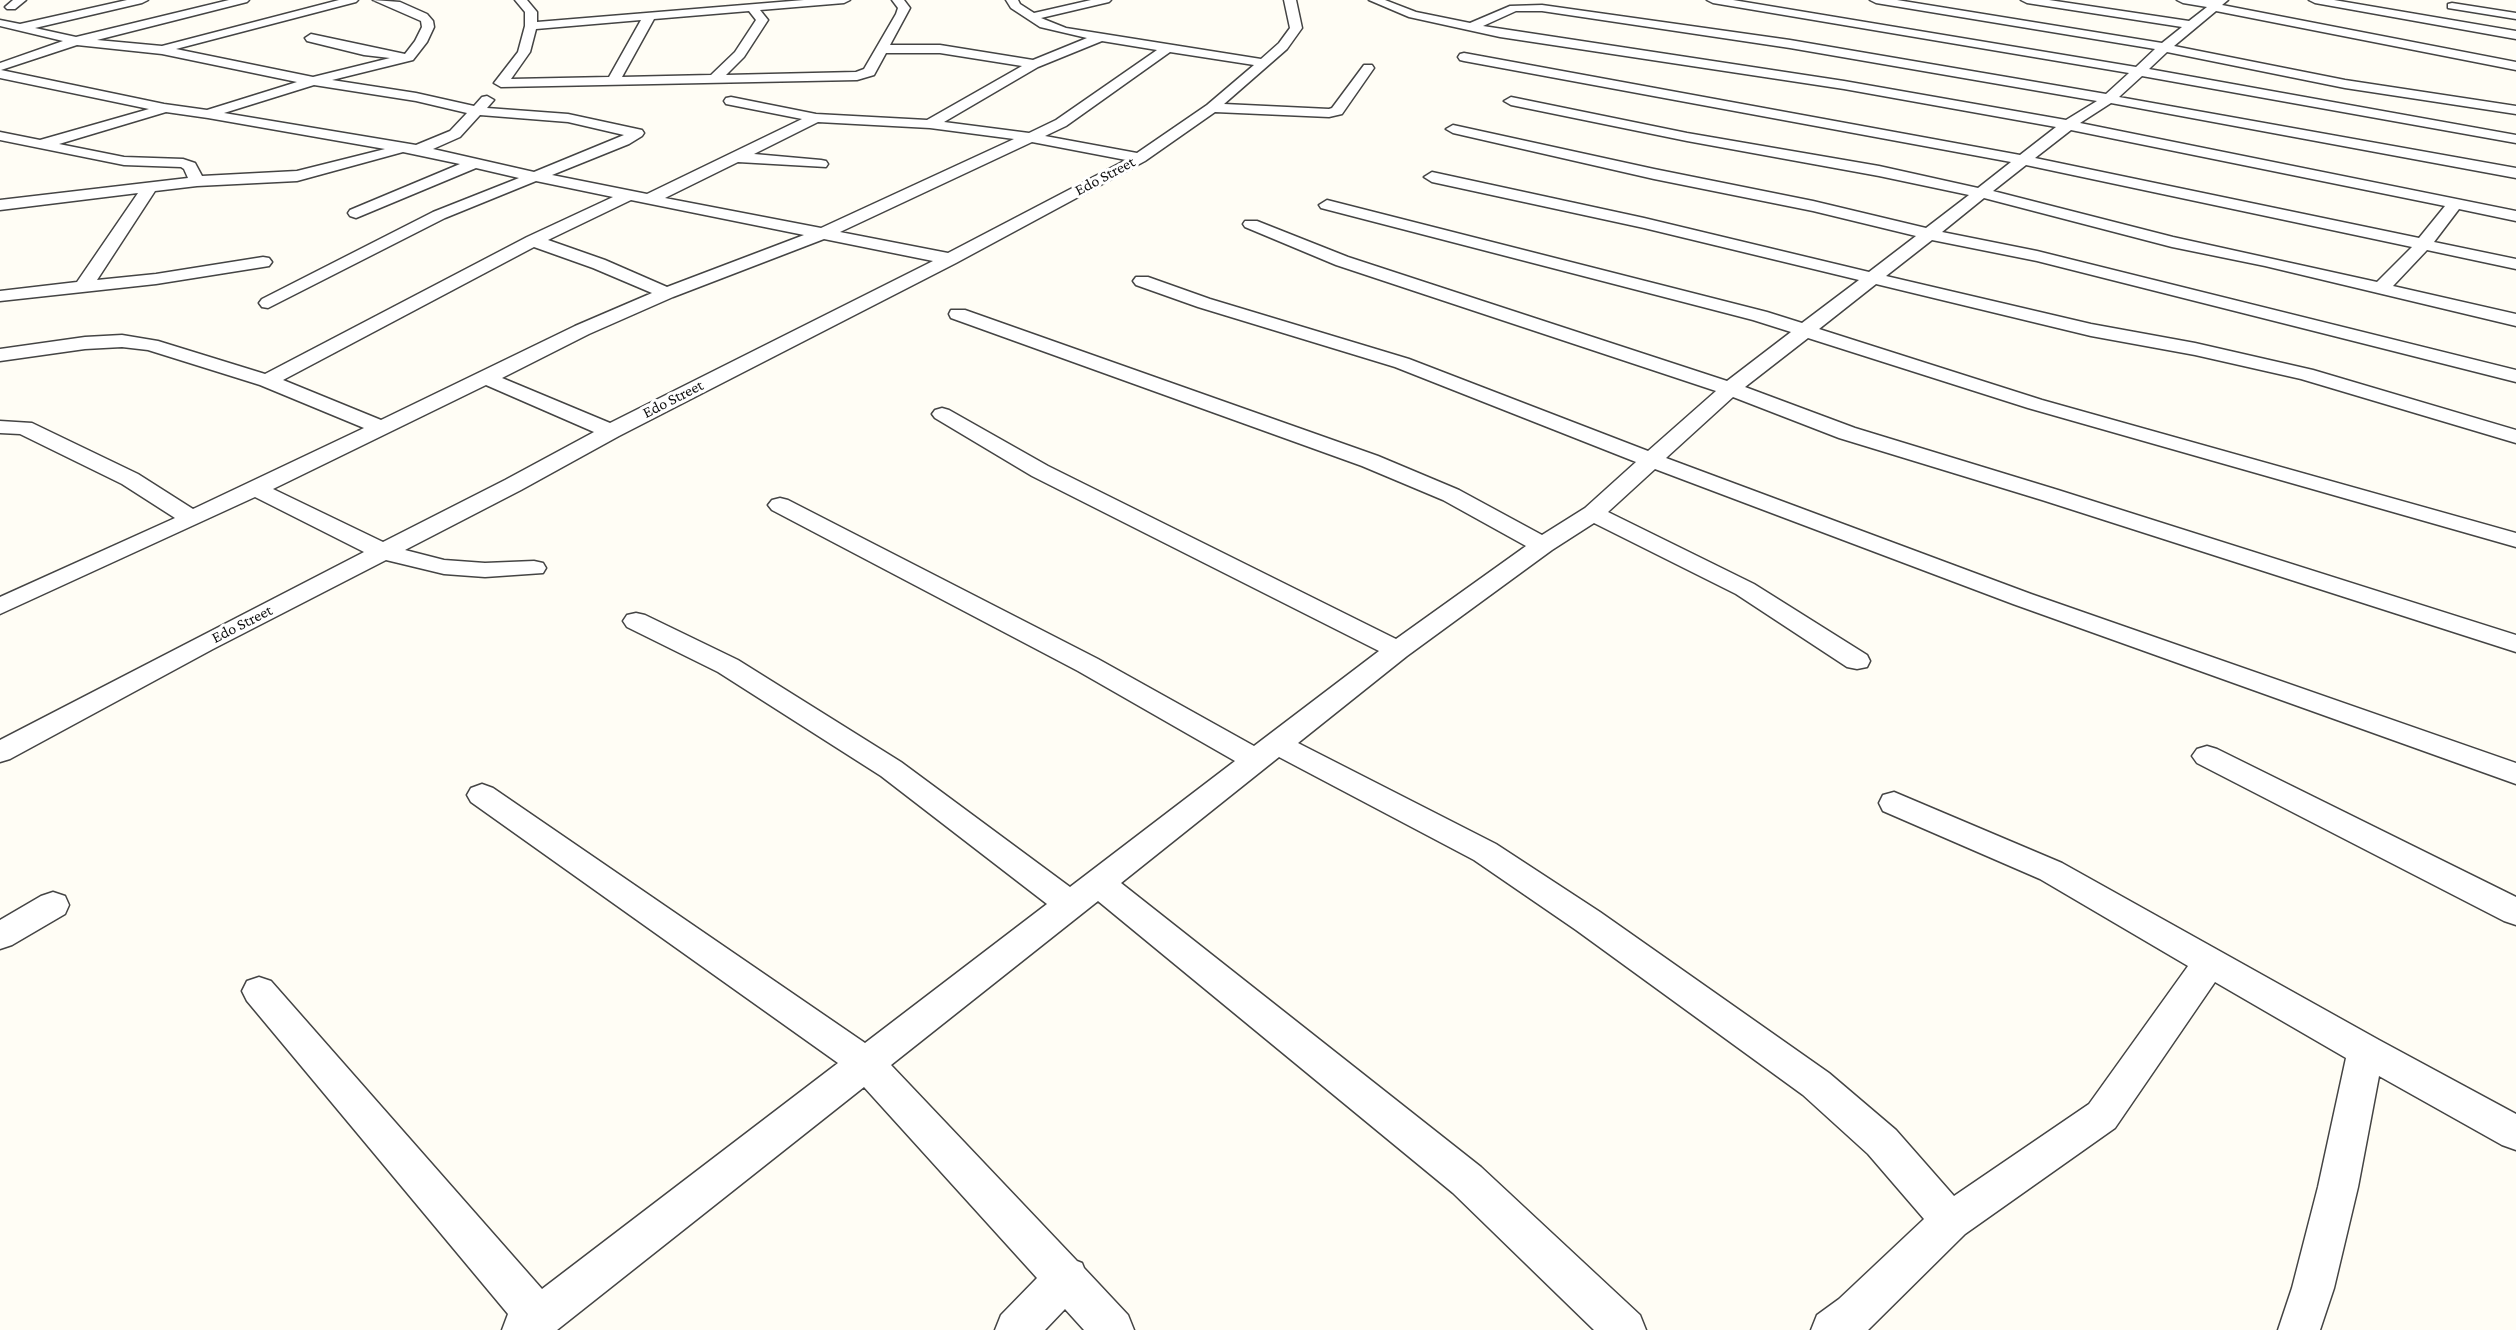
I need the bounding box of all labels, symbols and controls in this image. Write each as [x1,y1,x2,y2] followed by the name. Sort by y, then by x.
[1072,152,1138,200] street label: Edo Street
[639,376,707,422] street label: Edo Street
[208,601,276,647] street label: Edo Street

